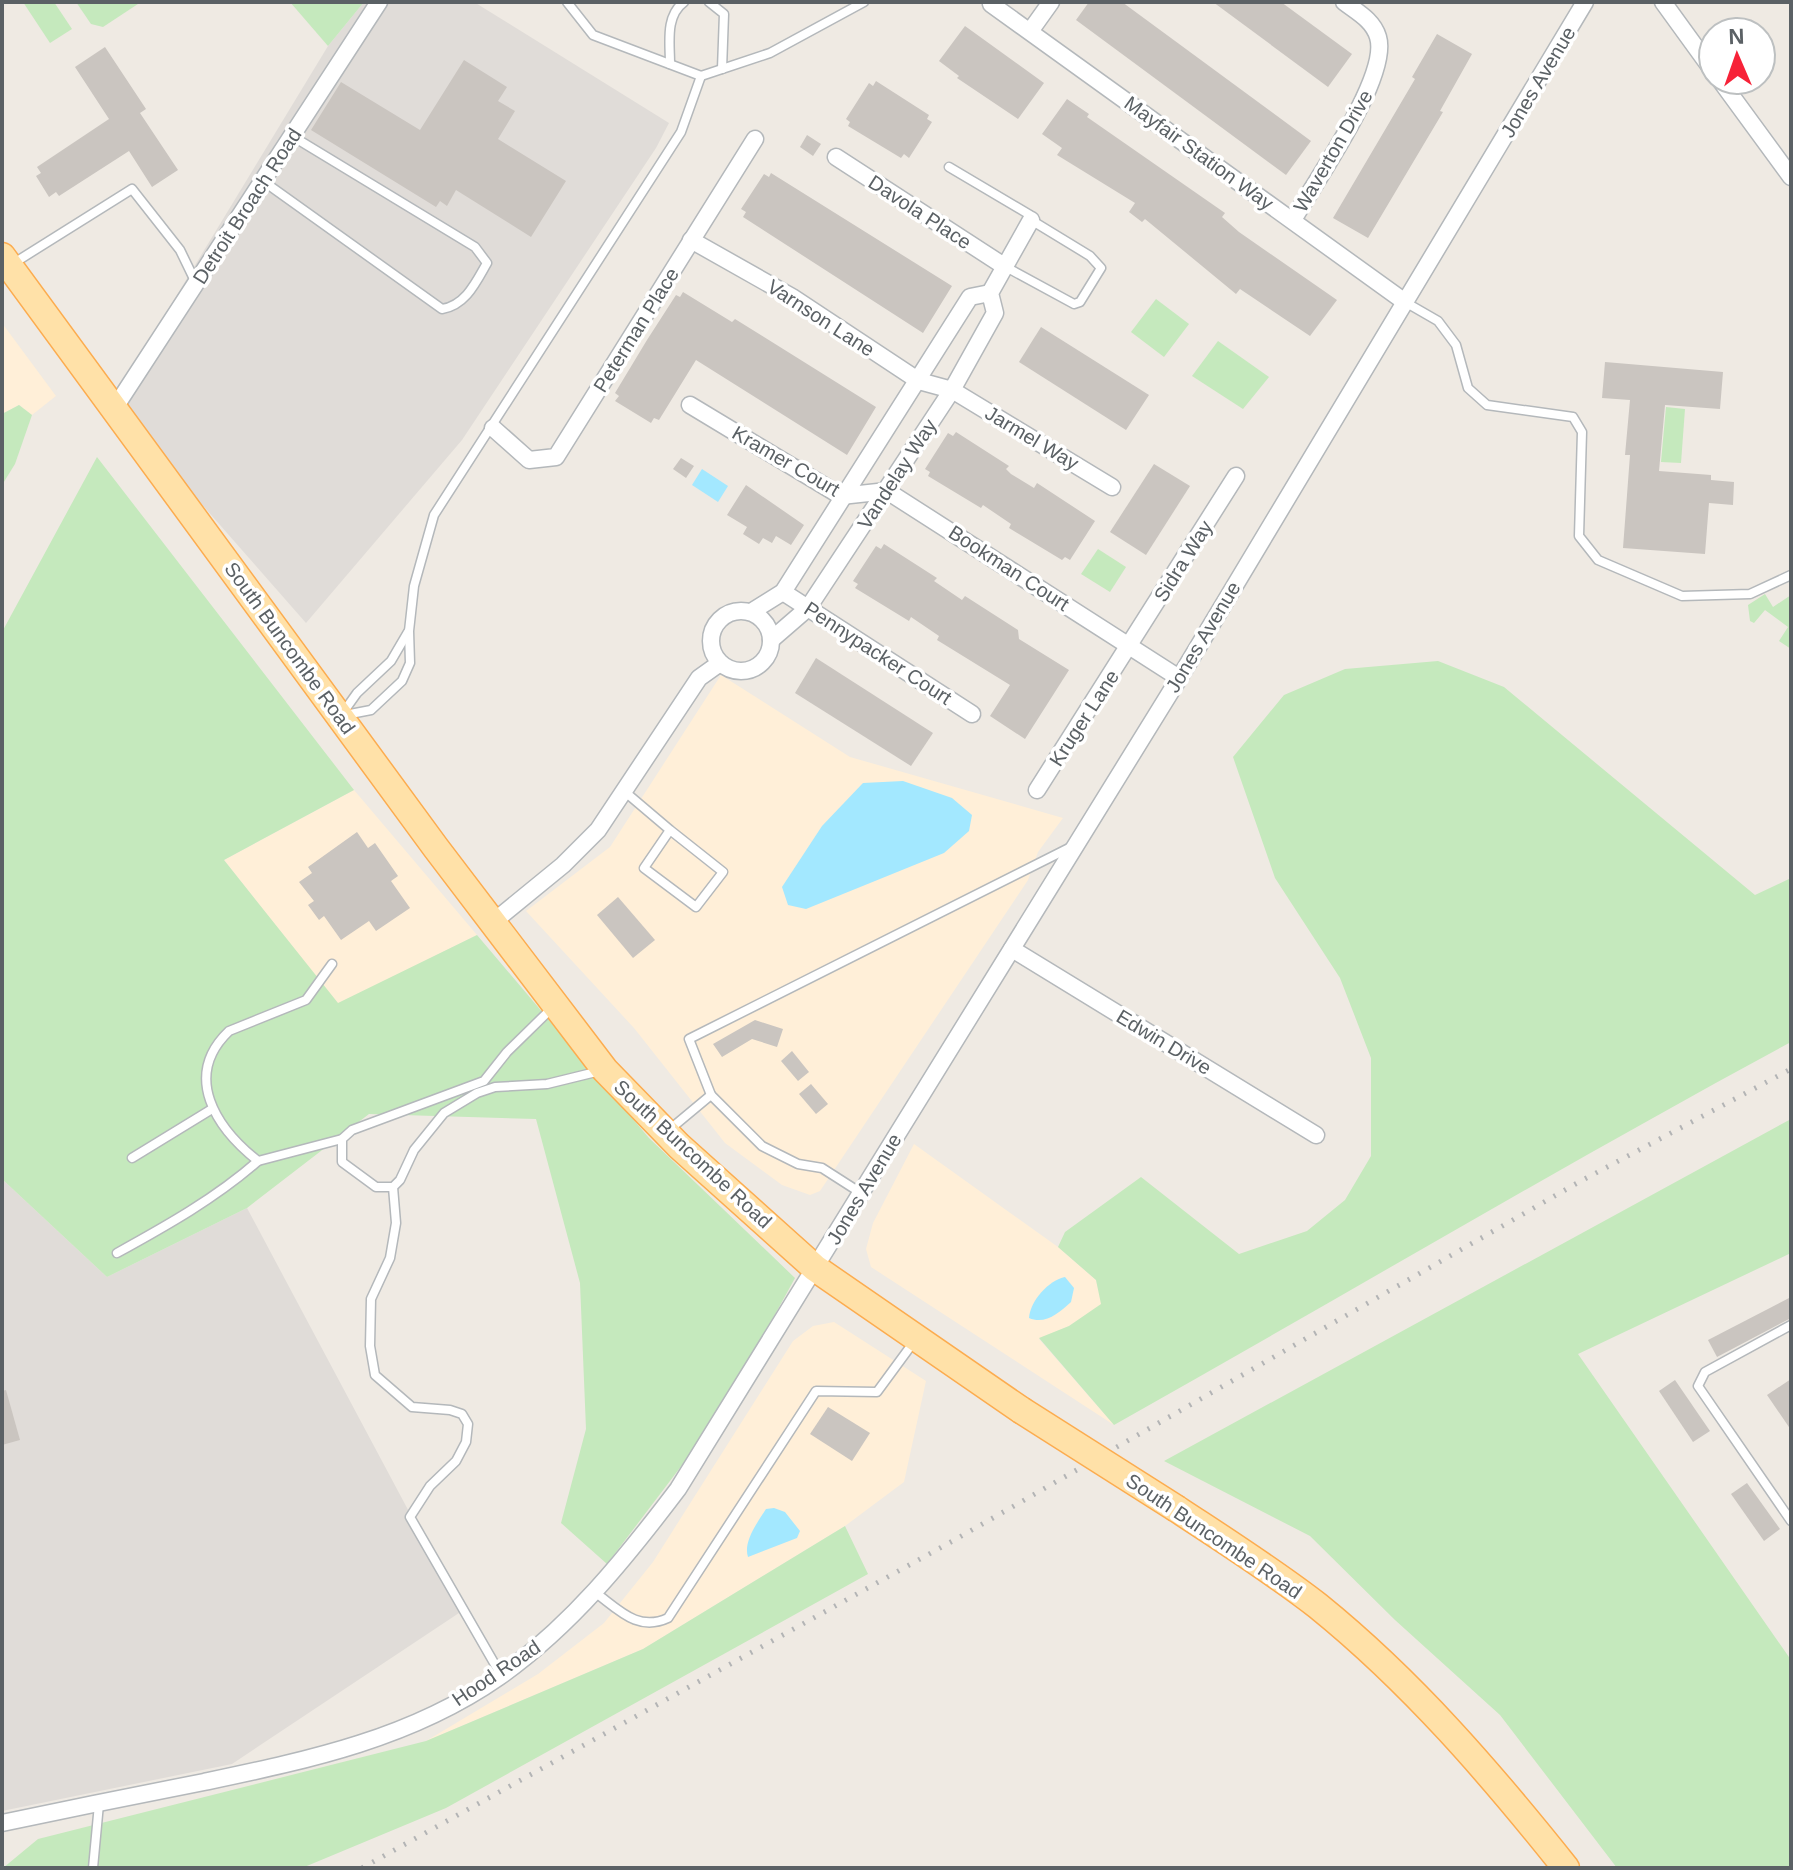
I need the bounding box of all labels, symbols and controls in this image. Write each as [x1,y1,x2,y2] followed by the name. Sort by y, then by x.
[1697,16,1777,96] north arrow
[1496,23,1580,141] street label: Jones Avenue
[1728,24,1745,49] text: N
[1289,86,1377,216] street label: Waverton Drive
[1120,92,1278,214] street label: Mayfair Station Way
[188,124,306,288] street label: Detroit Broach Road
[865,171,975,253] street label: Davola Place
[589,264,683,396] street label: Peterman Place
[763,275,879,361] street label: Varnson Lane
[981,402,1083,474] street label: Jarmel Way
[853,415,941,533] street label: Vandelay Way
[729,421,844,501] street label: Kramer Court
[1149,516,1217,606] street label: Sidra Way
[945,521,1074,615] street label: Bookman Court
[220,558,360,738] street label: South Buncombe Road
[1161,578,1245,696] street label: Jones Avenue
[800,597,956,709] street label: Pennypacker Court
[1045,666,1123,770] street label: Kruger Lane
[1113,1005,1215,1079] street label: Edwin Drive
[610,1075,776,1233] street label: South Buncombe Road
[822,1130,906,1248] street label: Jones Avenue
[1122,1469,1306,1603] street label: South Buncombe Road
[448,1636,544,1710] street label: Hood Road

